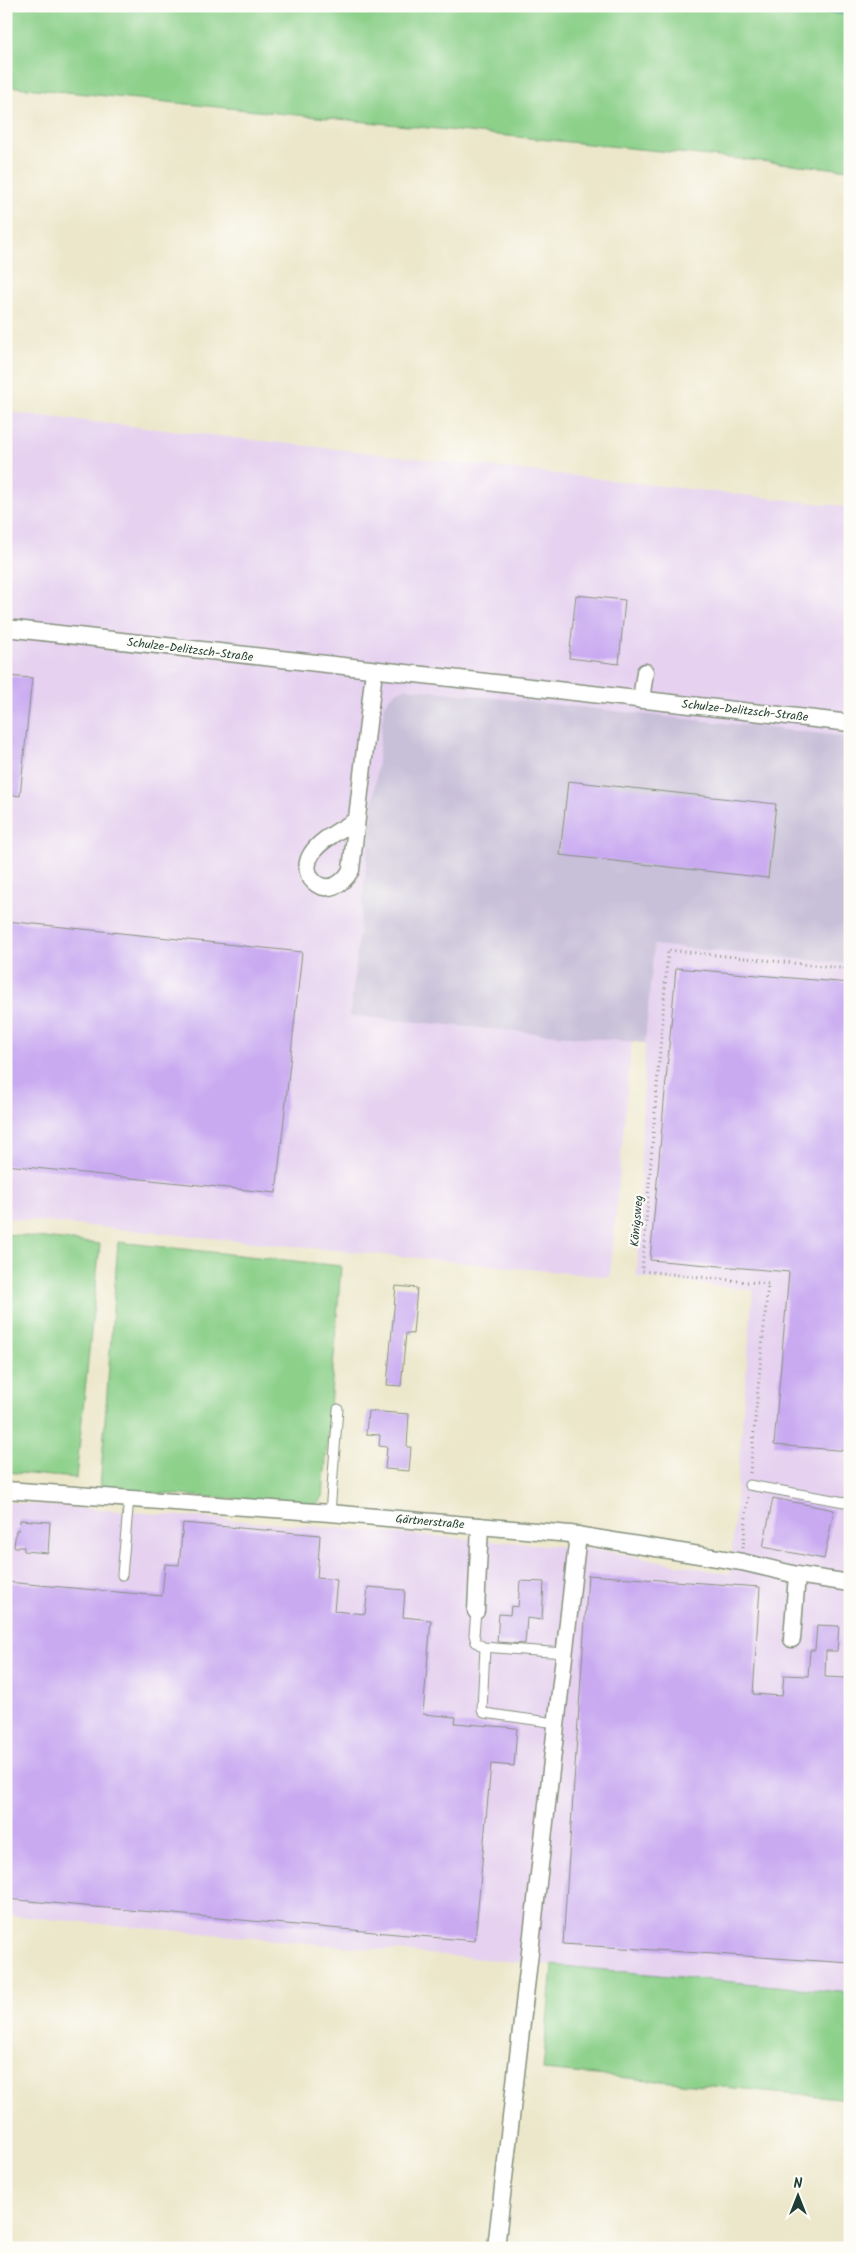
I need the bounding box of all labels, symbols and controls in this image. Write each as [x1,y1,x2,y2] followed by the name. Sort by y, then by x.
[126,633,255,667] street label: Schulze-Delitzsch-Straße
[681,695,810,727] street label: Schulze-Delitzsch-Straße
[625,1194,649,1248] street label: Königsweg
[395,1510,466,1535] street label: Gärtnerstraße
[774,2172,824,2222] north arrow
[794,2173,803,2195] text: N

